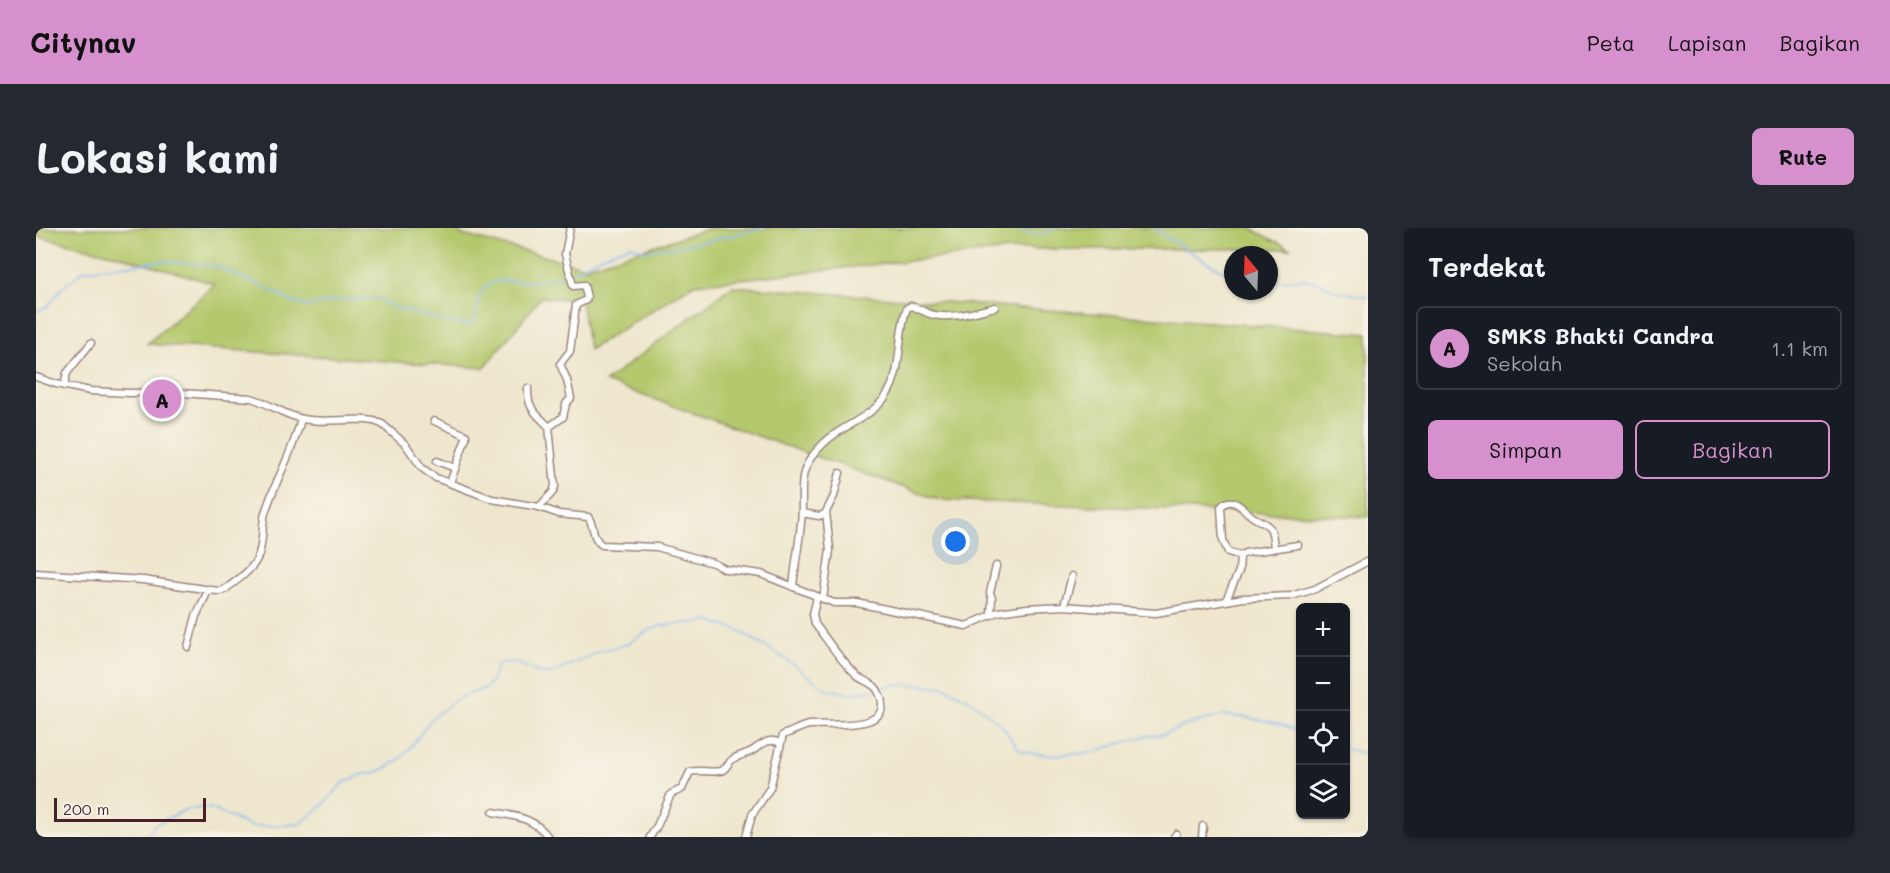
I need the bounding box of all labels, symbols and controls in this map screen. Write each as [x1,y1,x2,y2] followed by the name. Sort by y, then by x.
[30,24,136,60] text: Citynav
[1587,29,1635,56] text: Peta
[1668,29,1746,56] text: Lapisan
[1779,29,1860,56] text: Bagikan
[1752,128,1854,185] button: Rute
[36,129,281,184] text: Lokasi kami
[1224,246,1278,300] north arrow
[1428,250,1546,284] text: Terdekat
[1487,321,1714,350] text: SMKS Bhakti Candra
[1443,335,1456,361] text: A
[1771,335,1828,361] text: 1.1 km
[1487,350,1562,376] text: Sekolah
[142,376,182,422] pin: A
[1428,420,1623,479] button: Simpan
[1635,420,1830,479] button: Bagikan
[941,527,970,556] your location
[1296,603,1350,819] map controls
[1296,603,1350,657] button: +
[1296,657,1350,711] button: −
[1296,711,1350,765] button: locate
[1296,765,1350,819] button: layers
[54,795,206,822] scale bar
[63,798,110,819] text: 200 m

